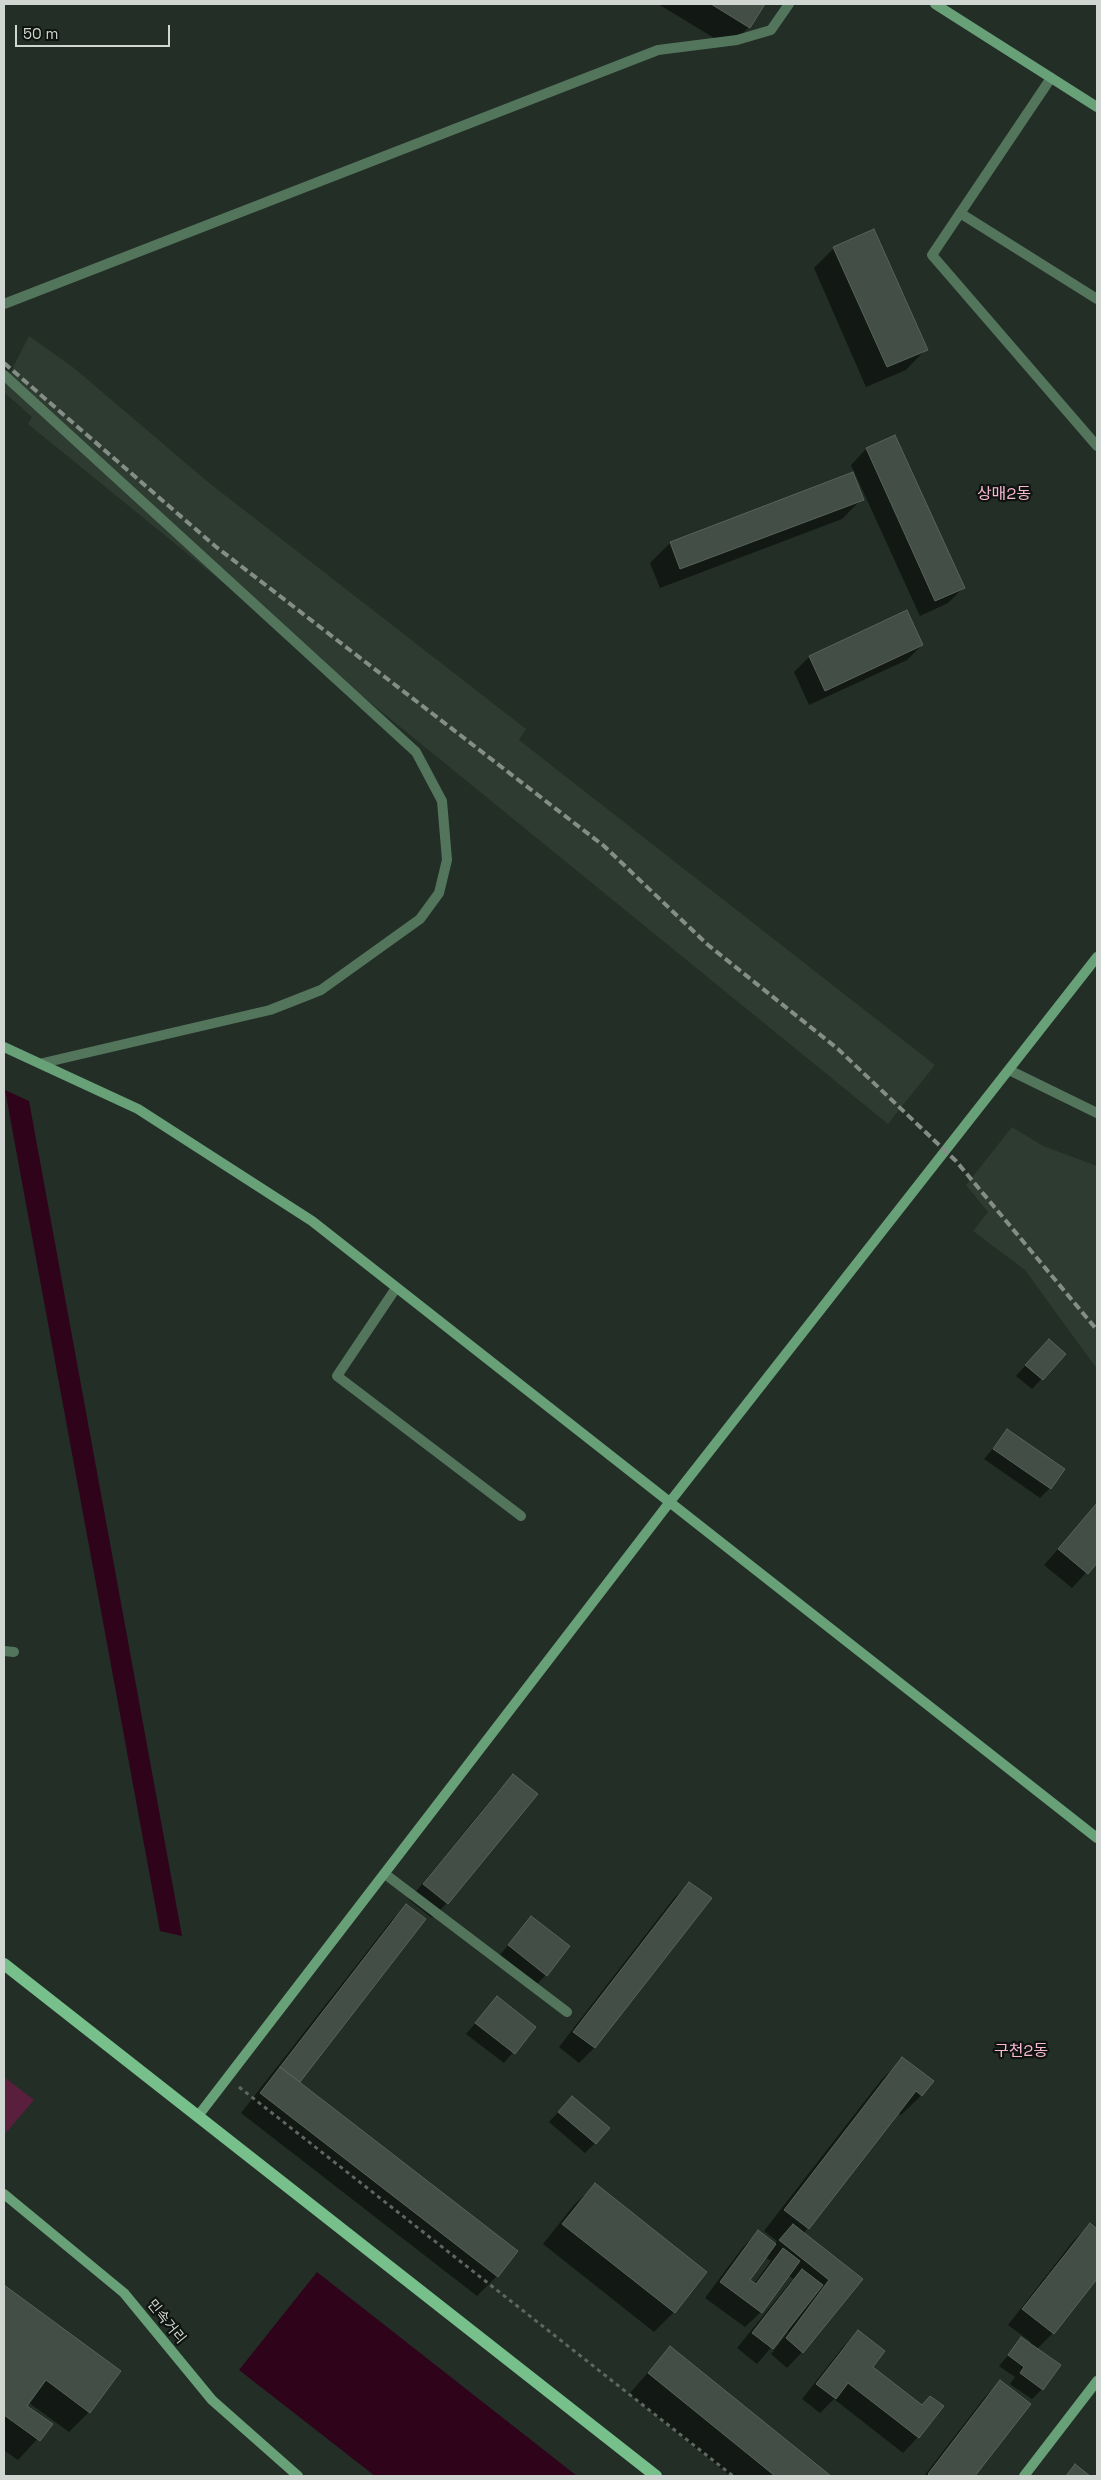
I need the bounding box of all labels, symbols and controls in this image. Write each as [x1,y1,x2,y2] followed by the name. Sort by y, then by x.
[18,15,172,47] scale bar
[23,24,58,43] text: 50 m
[977,485,1031,505] district label: 상매2동
[994,2042,1048,2062] district label: 구천2동
[143,2297,189,2347] street label: 민속거리

